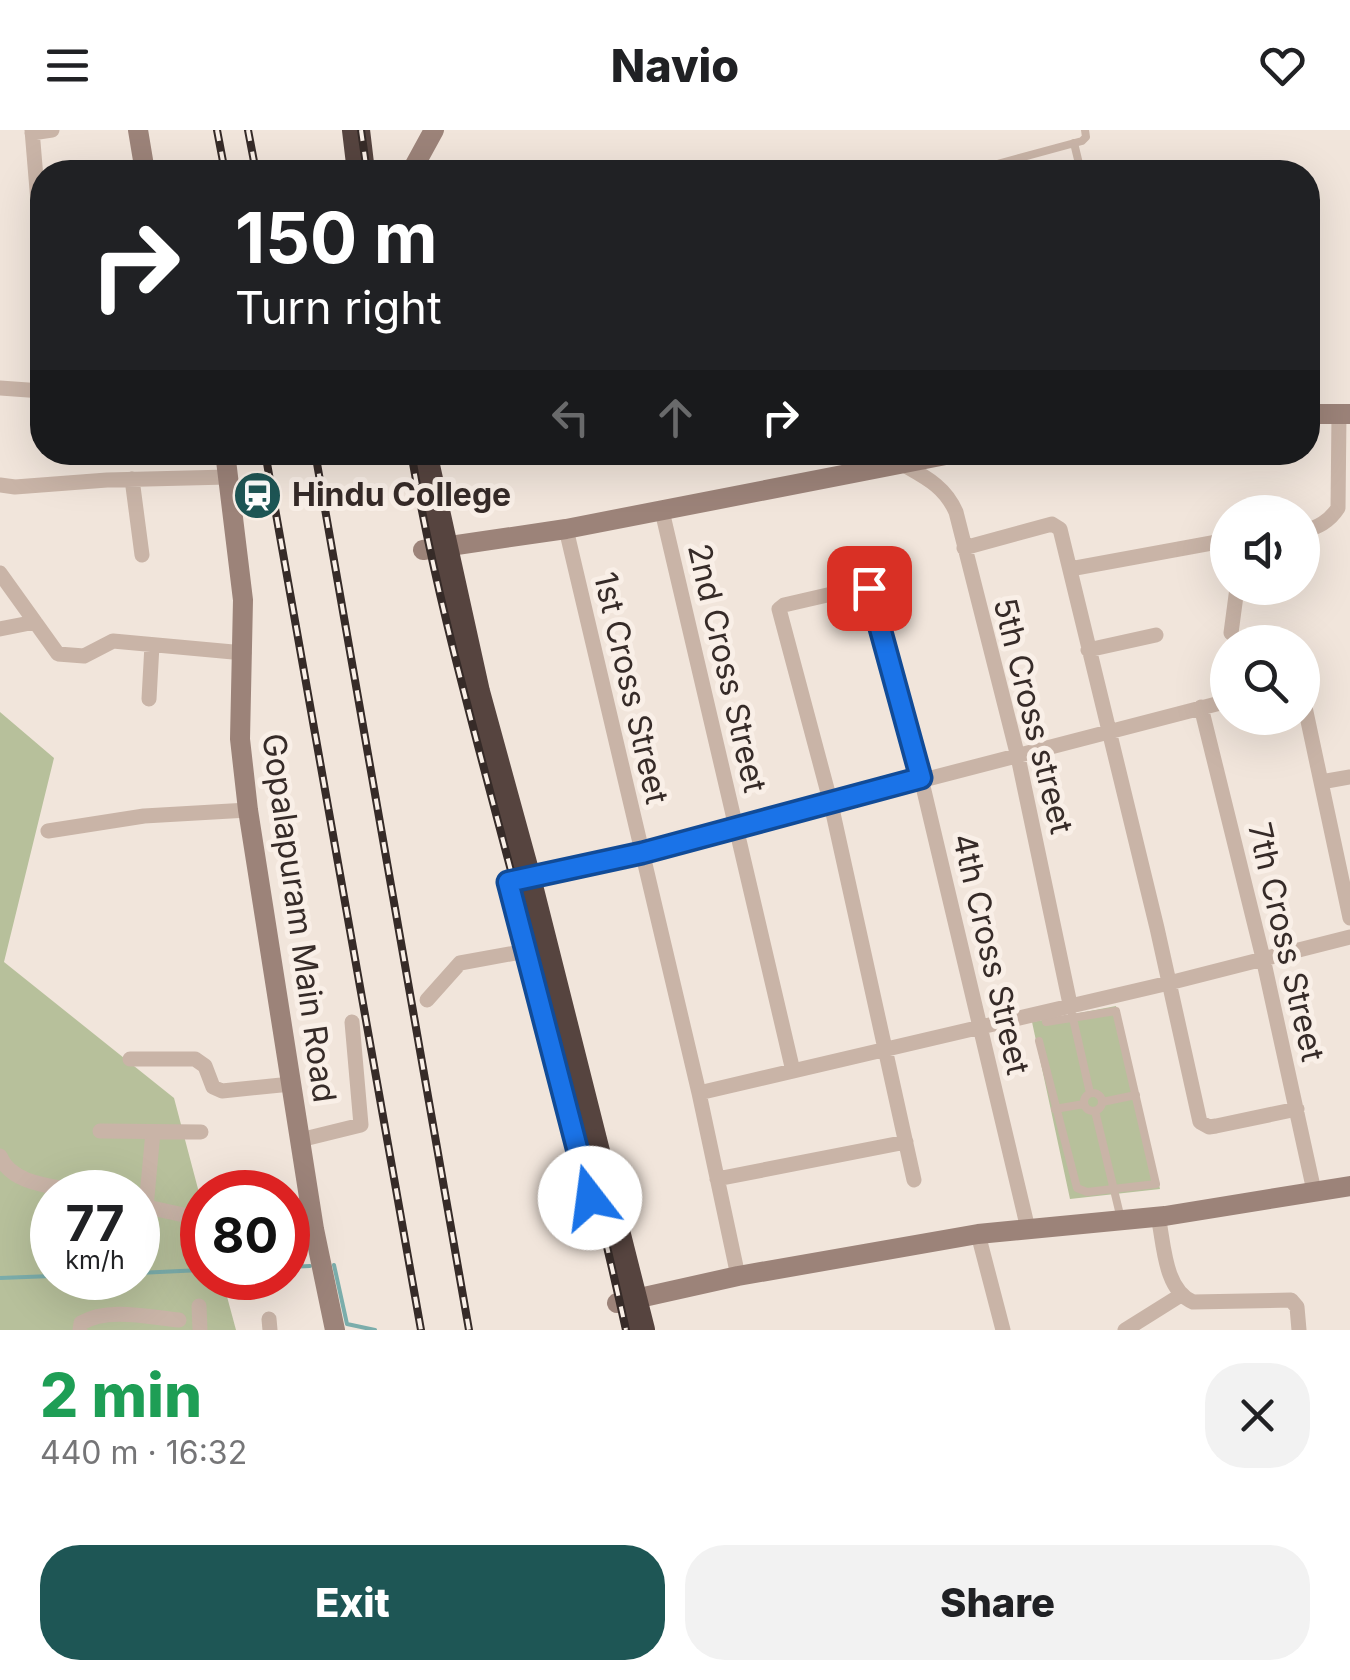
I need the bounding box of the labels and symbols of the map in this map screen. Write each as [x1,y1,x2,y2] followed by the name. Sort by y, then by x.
[231,469,283,521] station icon: Hindu College
[292,475,511,514] place label: Hindu College
[680,540,775,796] street label: 2nd Cross Street
[827,546,912,631] pin
[586,568,677,808] street label: 1st Cross Street
[985,594,1082,838] street label: 5th Cross street
[254,731,345,1105] street label: Gopalapuram Main Road
[1240,819,1333,1065] street label: 7th Cross Street
[945,830,1038,1078] street label: 4th Cross Street
[538,1146,642,1250] position arrow
[180,1170,310,1300] speed limit sign: 80

